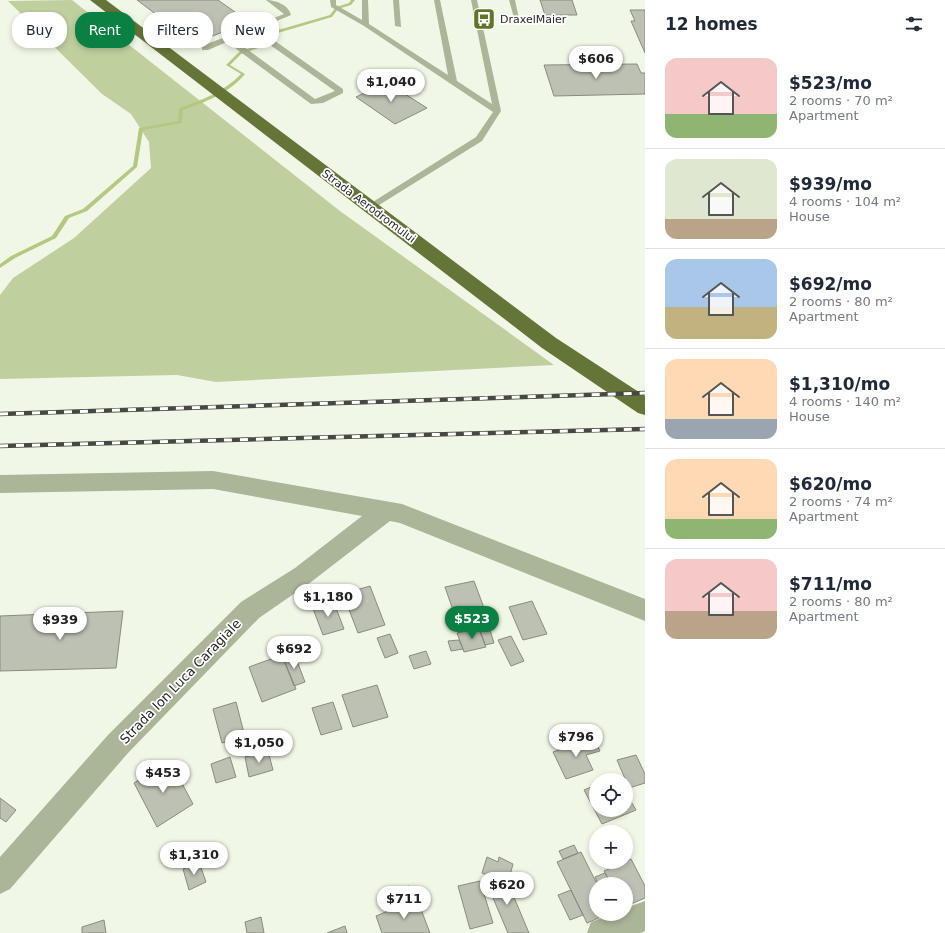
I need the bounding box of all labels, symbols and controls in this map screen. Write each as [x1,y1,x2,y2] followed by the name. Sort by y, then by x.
[471,6,497,32] bus stop icon: DraxelMaier
[12,12,67,48] chip: Buy
[75,12,135,48] chip: Rent
[143,12,213,48] chip: Filters
[221,12,279,48] chip: New
[500,13,567,26] place label: DraxelMaier
[903,13,925,35] icon: filters
[665,14,758,34] text: 12 homes
[572,46,620,80] pin: $606
[578,51,614,66] text: $606
[358,69,424,103] pin: $1,040
[789,73,872,93] text: $523/mo
[366,74,416,89] text: $1,040
[697,74,745,122] icon: home
[789,93,893,108] text: 2 rooms · 70 m²
[789,108,859,123] text: Apartment
[319,167,418,246] street label: Strada Aerodromului
[789,174,872,194] text: $939/mo
[697,175,745,223] icon: home
[789,194,901,209] text: 4 rooms · 104 m²
[789,209,830,224] text: House
[789,274,872,294] text: $692/mo
[697,275,745,323] icon: home
[789,294,893,309] text: 2 rooms · 80 m²
[789,309,859,324] text: Apartment
[789,374,890,394] text: $1,310/mo
[697,375,745,423] icon: home
[789,394,901,409] text: 4 rooms · 140 m²
[789,409,830,424] text: House
[789,474,872,494] text: $620/mo
[697,475,745,523] icon: home
[789,494,893,509] text: 2 rooms · 74 m²
[789,509,859,524] text: Apartment
[789,574,872,594] text: $711/mo
[697,575,745,623] icon: home
[295,584,361,618] pin: $1,180
[303,589,353,604] text: $1,180
[789,594,893,609] text: 2 rooms · 80 m²
[448,606,496,640] pin: $523
[36,607,84,641] pin: $939
[789,609,859,624] text: Apartment
[454,611,490,626] text: $523
[42,612,78,627] text: $939
[117,616,244,747] street label: Strada Ion Luca Caragiale
[270,636,318,670] pin: $692
[276,641,312,656] text: $692
[552,724,600,758] pin: $796
[558,729,594,744] text: $796
[226,730,292,764] pin: $1,050
[234,735,284,750] text: $1,050
[139,760,187,794] pin: $453
[145,765,181,780] text: $453
[589,773,633,921] map controls
[589,773,633,817] button: locate
[589,825,633,869] button: +
[161,842,227,876] pin: $1,310
[169,847,219,862] text: $1,310
[483,872,531,906] pin: $620
[489,877,525,892] text: $620
[589,877,633,921] button: −
[380,886,428,920] pin: $711
[386,891,422,906] text: $711

